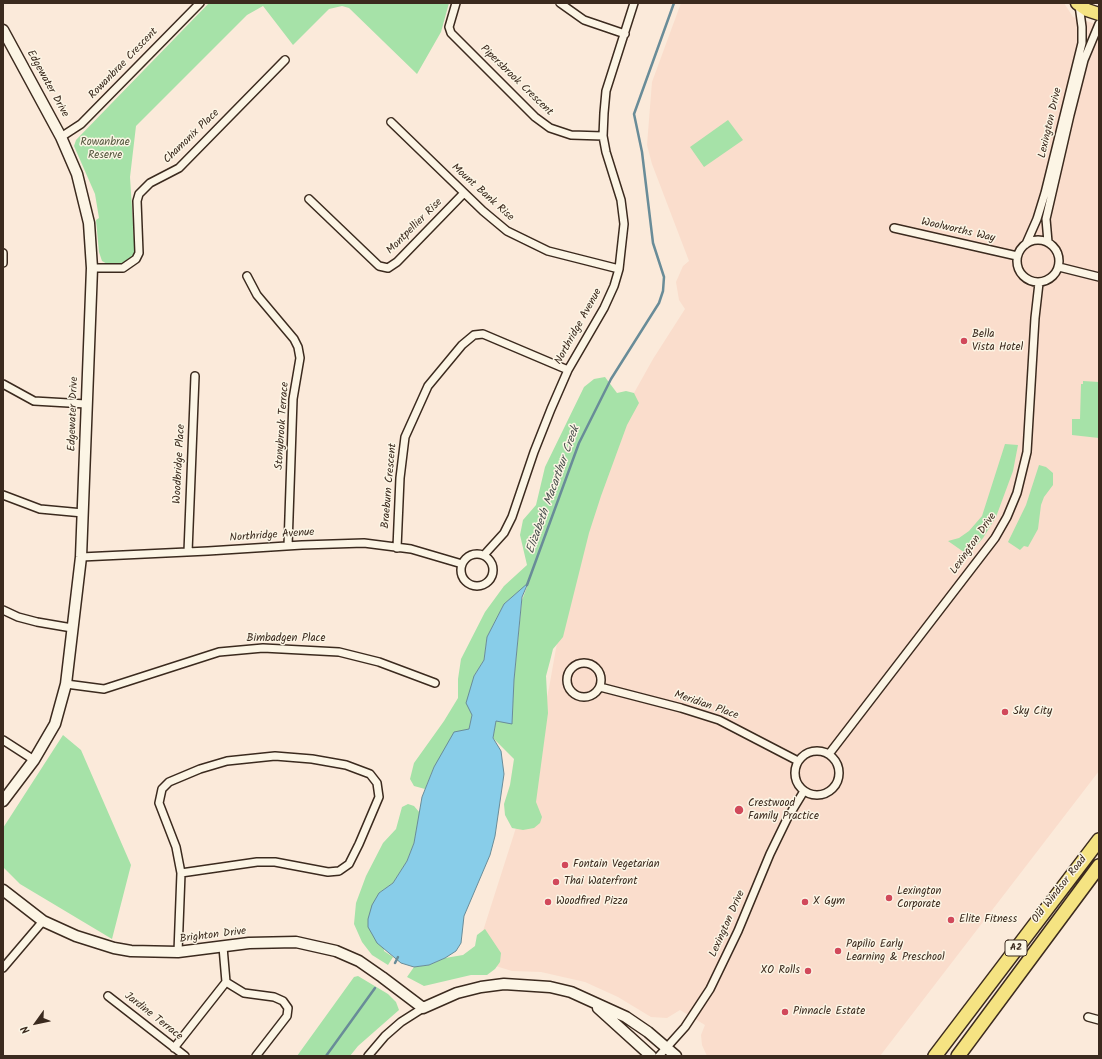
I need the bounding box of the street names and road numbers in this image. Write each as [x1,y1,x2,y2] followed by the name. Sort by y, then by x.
[87,26,161,102] street label: Rowanbrae Crescent
[477,43,555,119] street label: Pipersbrook Crescent
[23,48,71,120] street label: Edgewater Drive
[1036,87,1066,159] street label: Lexington Drive
[161,107,223,167] street label: Chamonix Place
[448,161,516,225] street label: Mount Bank Rise
[384,196,446,258] street label: Montpellier Rise
[920,216,996,246] street label: Woolworths Way
[553,287,605,367] street label: Northridge Avenue
[66,376,82,452] street label: Edgewater Drive
[273,382,293,470] street label: Stonybrook Terrace
[171,424,189,504] street label: Woodbridge Place
[380,443,400,529] street label: Braeburn Crescent
[948,511,1000,577] street label: Lexington Drive
[229,526,315,546] street label: Northridge Avenue
[247,632,325,646] street label: Bimbadgen Place
[672,689,740,723] street label: Meridian Place
[1030,854,1090,926] street label: Old Windsor Road
[707,889,749,959] street label: Lexington Drive
[179,925,247,947] street label: Brighton Drive
[1005,940,1027,956] road number: A2
[121,990,185,1044] street label: Jardine Terrace

